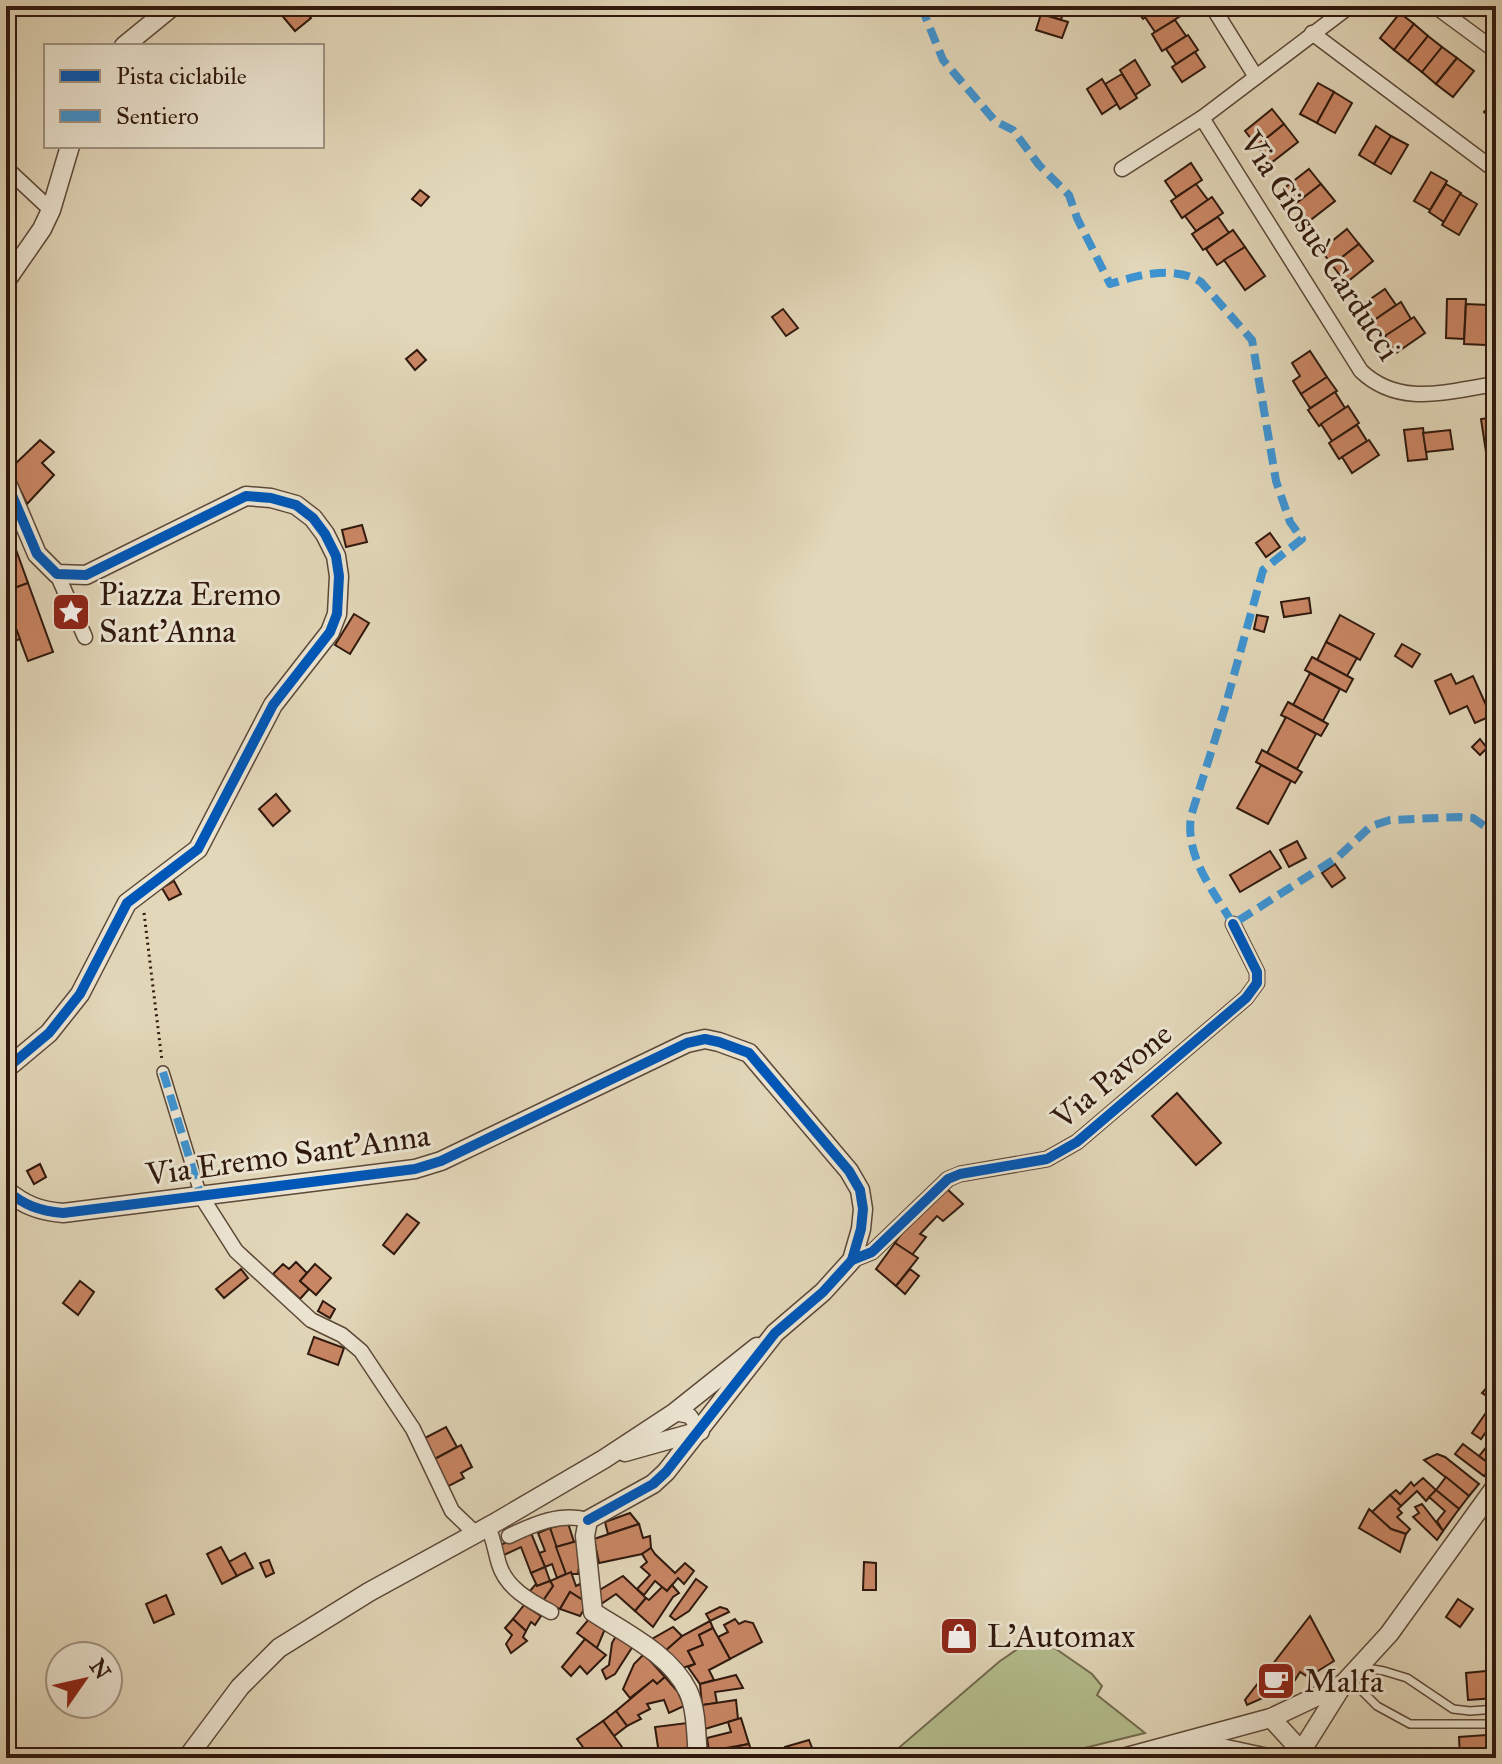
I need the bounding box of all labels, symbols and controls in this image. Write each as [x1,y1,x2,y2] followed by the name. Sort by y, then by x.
[44,44,324,148] legend
[116,61,247,91] text: Pista ciclabile
[116,101,199,131] text: Sentiero
[1231,123,1409,368] street label: Via Giosuè Carducci
[99,575,281,651] place label: Piazza Eremo Sant'Anna
[50,591,92,633] place icon: Piazza Eremo Sant'Anna
[1043,1015,1180,1138] street label: Via Pavone
[143,1116,433,1194] street label: Via Eremo Sant'Anna
[938,1615,980,1657] shop icon: L'Automax
[987,1617,1135,1656] place label: L'Automax
[44,1640,124,1720] north arrow
[84,1654,117,1685] text: N
[1255,1660,1297,1702] cafe icon: Malfa
[1304,1662,1384,1701] place label: Malfa

